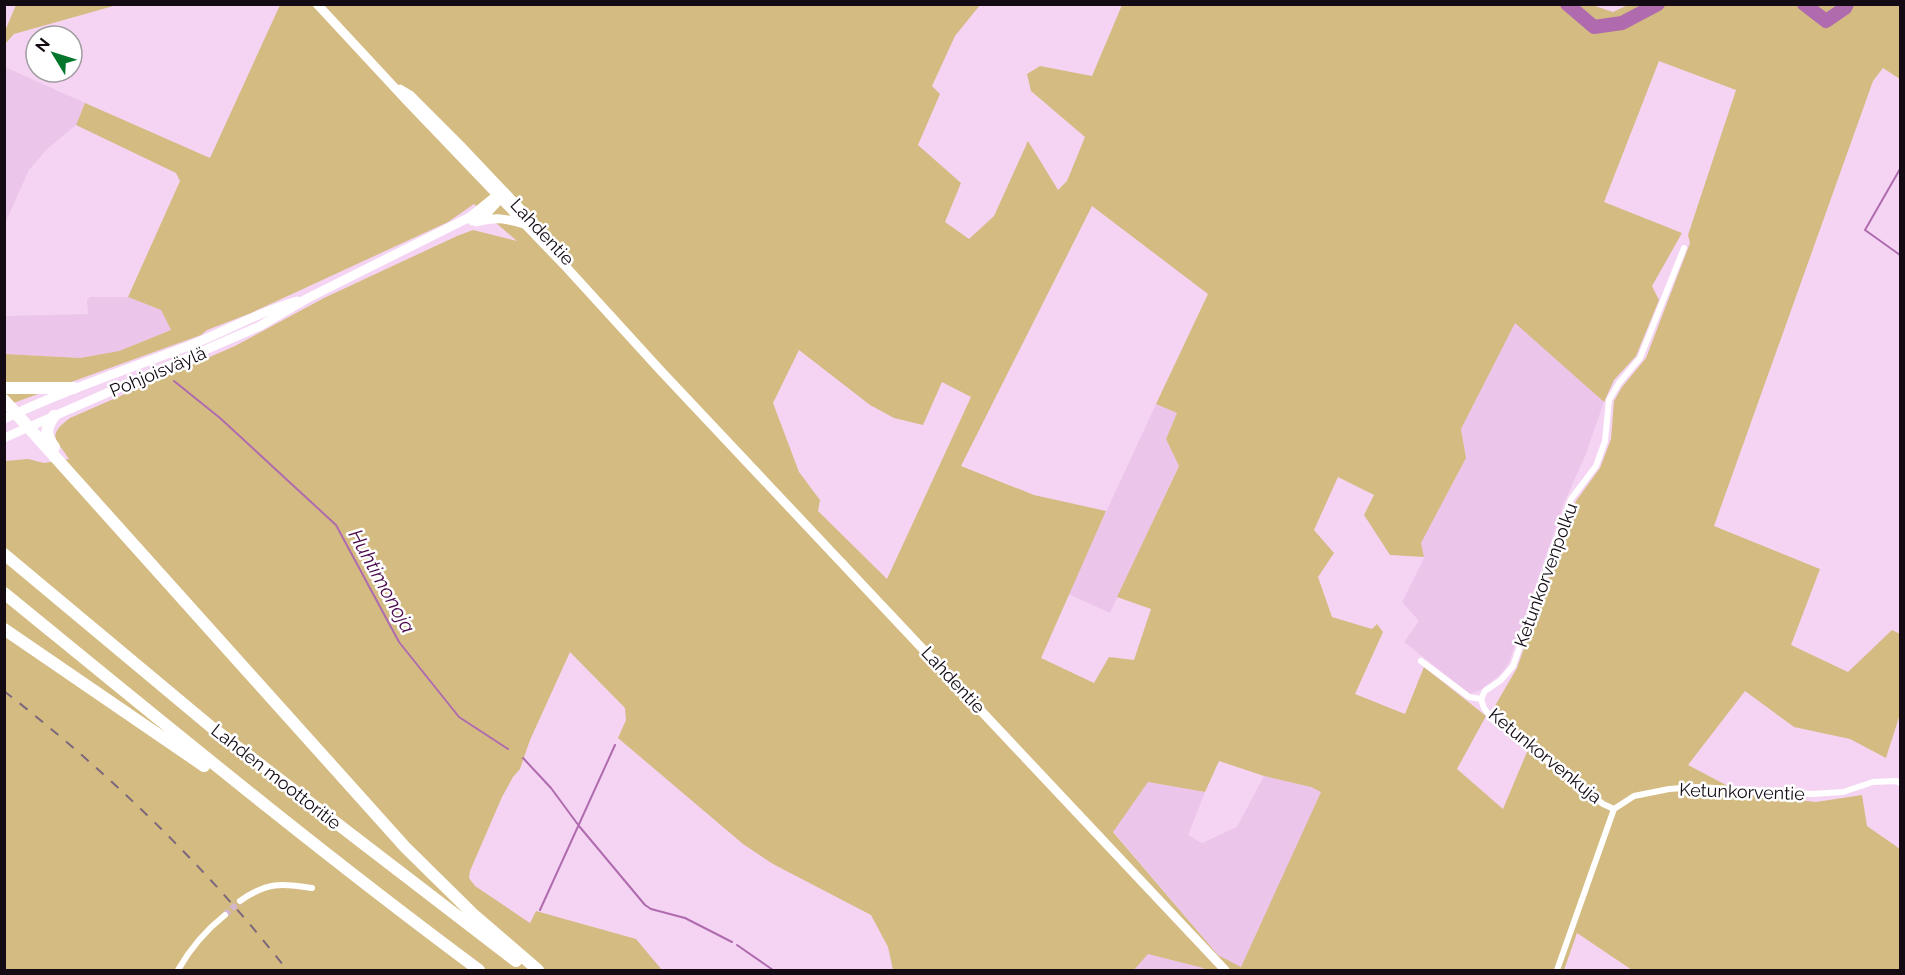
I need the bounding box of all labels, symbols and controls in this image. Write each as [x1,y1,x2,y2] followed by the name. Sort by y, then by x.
[24,24,84,84] north arrow
[31,34,54,56] text: N
[506,194,579,270] street label: Lahdentie
[106,342,209,401] street label: Pohjoisväylä
[1510,500,1581,650] street label: Ketunkorvenpolku
[344,525,420,637] water label: Huhtimonoja
[917,642,990,718] street label: Lahdentie
[1485,704,1606,808] street label: Ketunkorvenkuja
[207,719,346,834] street label: Lahden moottoritie
[1679,779,1806,804] street label: Ketunkorventie

